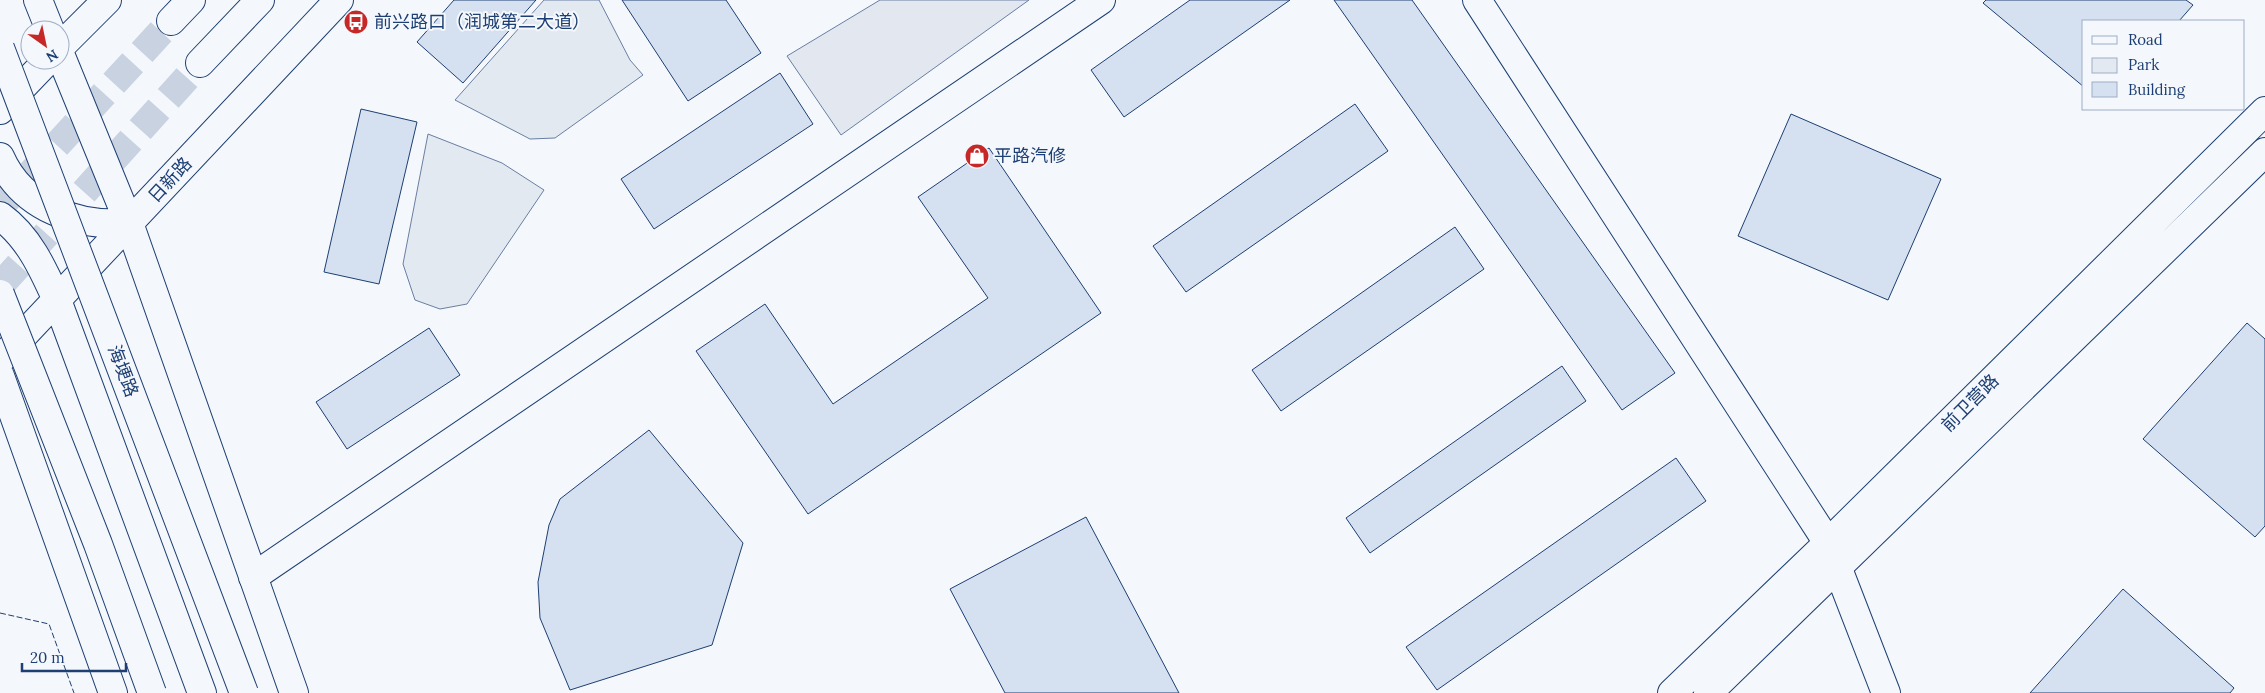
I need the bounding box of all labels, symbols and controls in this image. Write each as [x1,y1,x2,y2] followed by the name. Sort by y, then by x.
[343,9,369,35] bus stop icon: 前兴路口（润城第二大道）
[374,10,590,33] place label: 前兴路口（润城第二大道）
[20,20,70,70] north arrow
[2082,20,2245,110] legend
[2128,30,2163,49] text: Road
[42,45,62,66] text: N
[2128,55,2159,74] text: Park
[2128,80,2186,99] text: Building
[964,143,990,169] shop icon: 平路汽修
[994,144,1066,167] place label: 平路汽修
[143,152,196,207] street label: 日新路
[103,341,144,400] street label: 海埂路
[1936,369,2003,436] street label: 前卫营路
[22,640,126,672] scale bar
[30,648,65,667] text: 20 m

